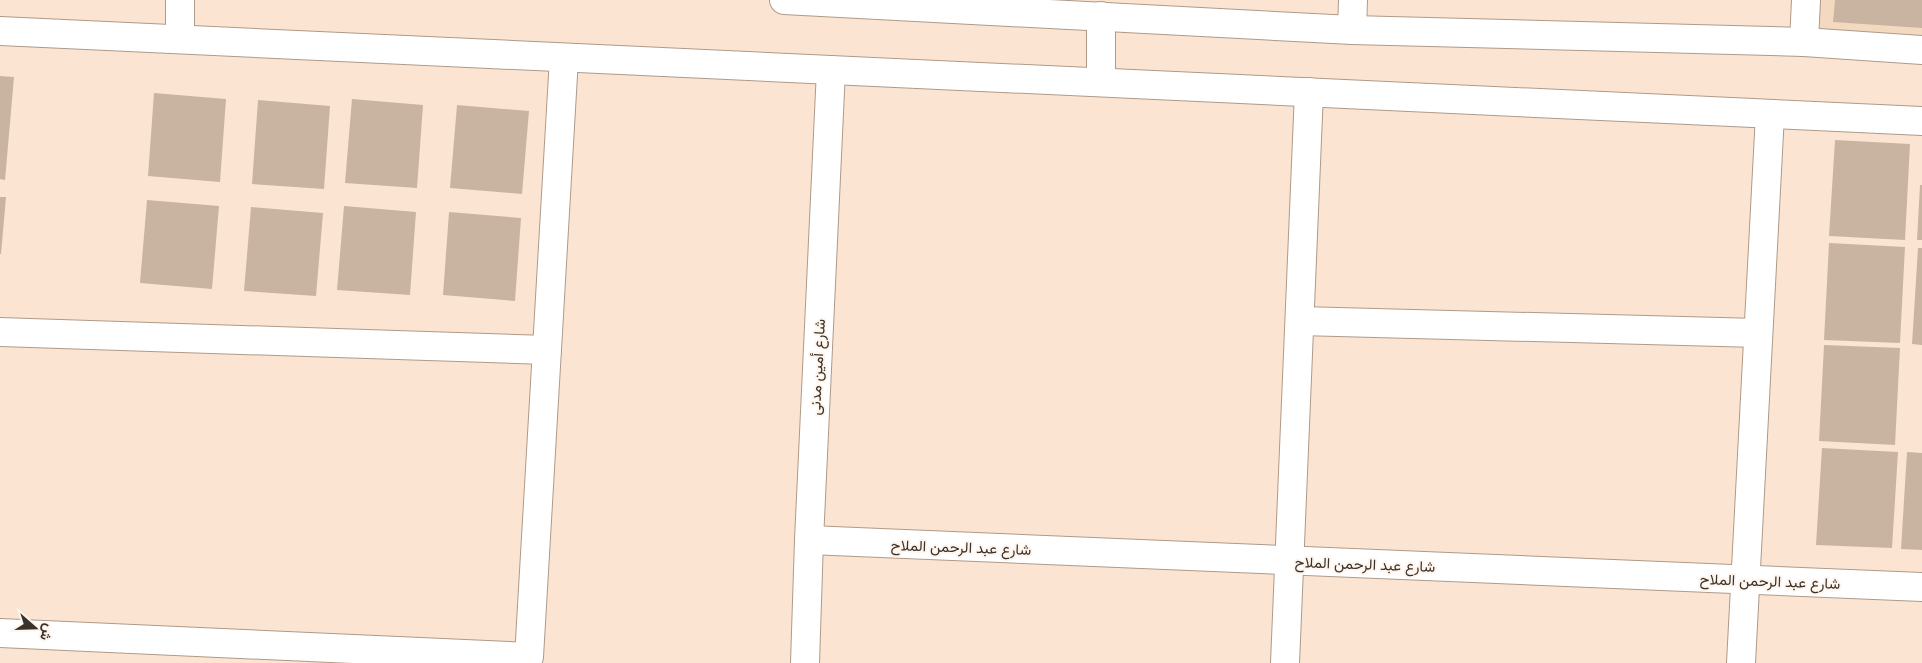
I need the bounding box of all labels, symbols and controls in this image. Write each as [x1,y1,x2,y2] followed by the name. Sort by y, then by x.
[805,318,831,416] street label: شارع أمين مدنى
[890,535,1032,561] street label: شارع عبد الرحمن الملاح
[1294,552,1436,578] street label: شارع عبد الرحمن الملاح
[1699,569,1841,595] street label: شارع عبد الرحمن الملاح
[10,603,60,653] north arrow
[36,621,59,644] text: ش

